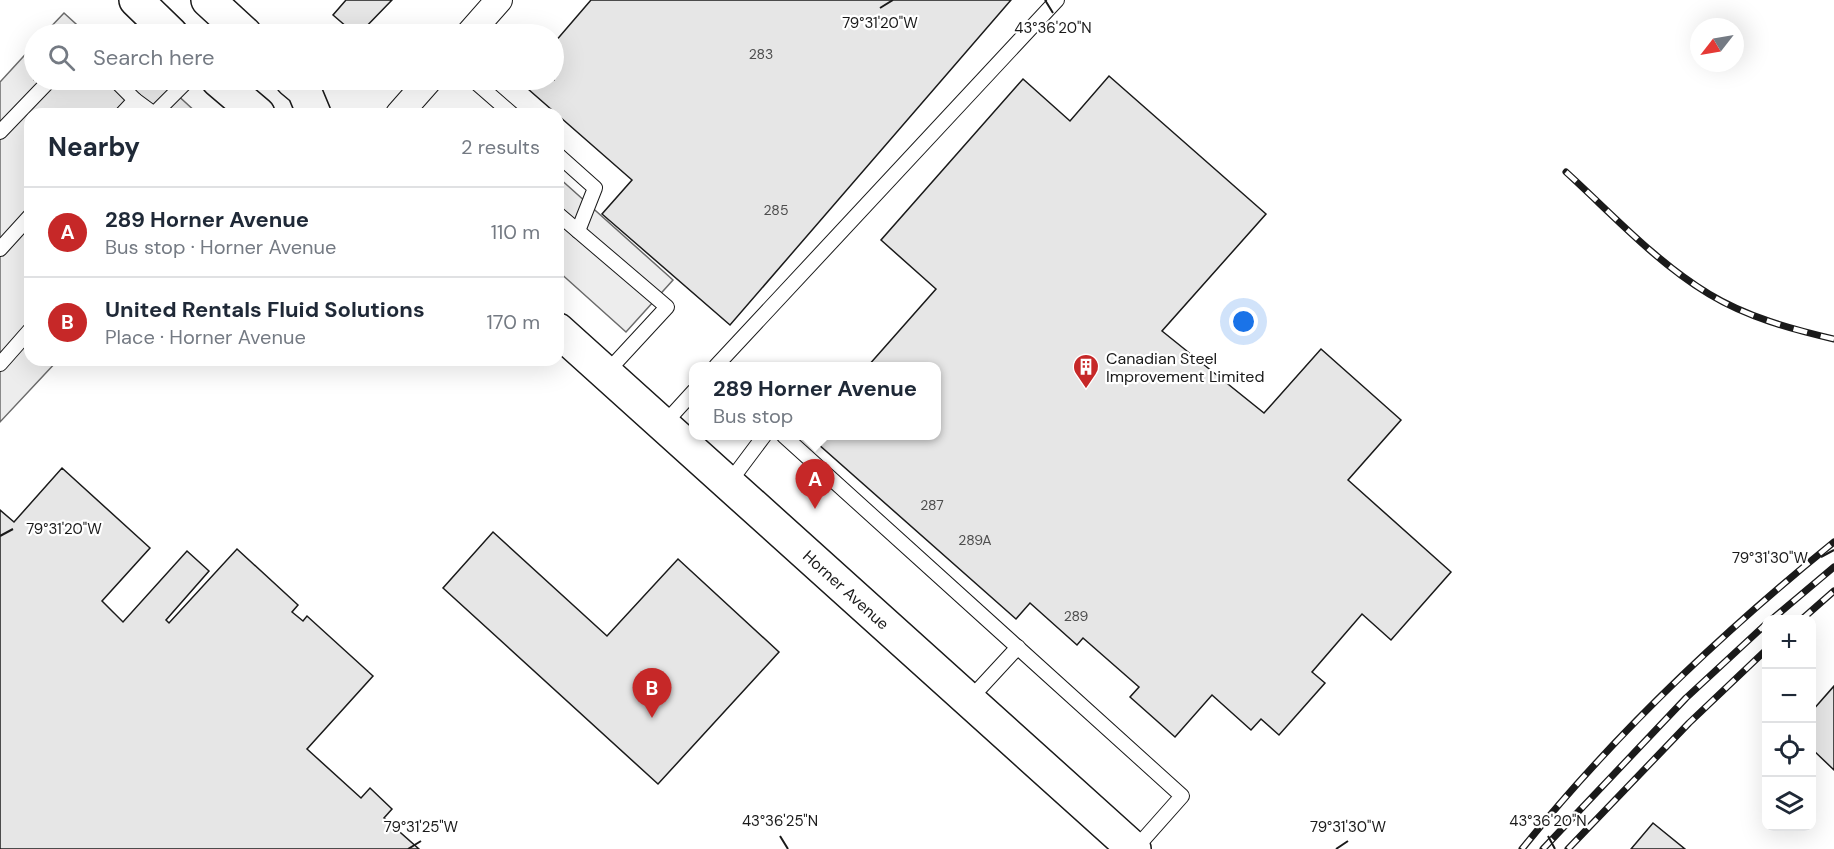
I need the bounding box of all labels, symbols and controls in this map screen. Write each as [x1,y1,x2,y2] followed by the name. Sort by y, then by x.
[842,13,918,33] text: 79°31'20"W
[1014,18,1092,38] text: 43°36'20"N
[1690,18,1744,72] north arrow
[24,24,564,90] search box
[45,41,78,74] icon: search
[93,43,214,72] text: Search here
[749,45,773,63] house number: 283
[48,130,140,164] text: Nearby
[461,134,540,160] text: 2 results
[764,201,788,219] house number: 285
[105,205,309,234] text: 289 Horner Avenue
[60,219,75,245] text: A
[491,219,540,245] text: 110 m
[105,234,336,260] text: Bus stop · Horner Avenue
[105,295,425,324] text: United Rentals Fluid Solutions
[1229,307,1258,336] your location
[61,309,74,335] text: B
[487,309,540,335] text: 170 m
[105,324,306,350] text: Place · Horner Avenue
[1106,348,1264,387] place label: Canadian Steel Improvement Limited
[1071,352,1101,390] building icon: Canadian Steel Improvement Limited
[689,362,941,440] popup
[713,374,917,403] text: 289 Horner Avenue
[713,403,793,429] text: Bus stop
[796,460,834,509] pin: A
[920,496,944,514] house number: 287
[26,519,102,539] text: 79°31'20"W
[958,531,992,549] house number: 289A
[798,546,894,634] street label: Horner Avenue
[1732,548,1808,568] text: 79°31'30"W
[1064,607,1089,625] house number: 289
[1762,615,1816,831] map controls
[1762,615,1816,669] button: +
[632,668,672,718] pin: B
[1762,669,1816,723] button: −
[1762,723,1816,777] button: locate
[1762,777,1816,831] button: layers
[742,811,818,831] text: 43°36'25"N
[1509,811,1587,831] text: 43°36'20"N
[384,817,459,837] text: 79°31'25"W
[1310,817,1386,837] text: 79°31'30"W

